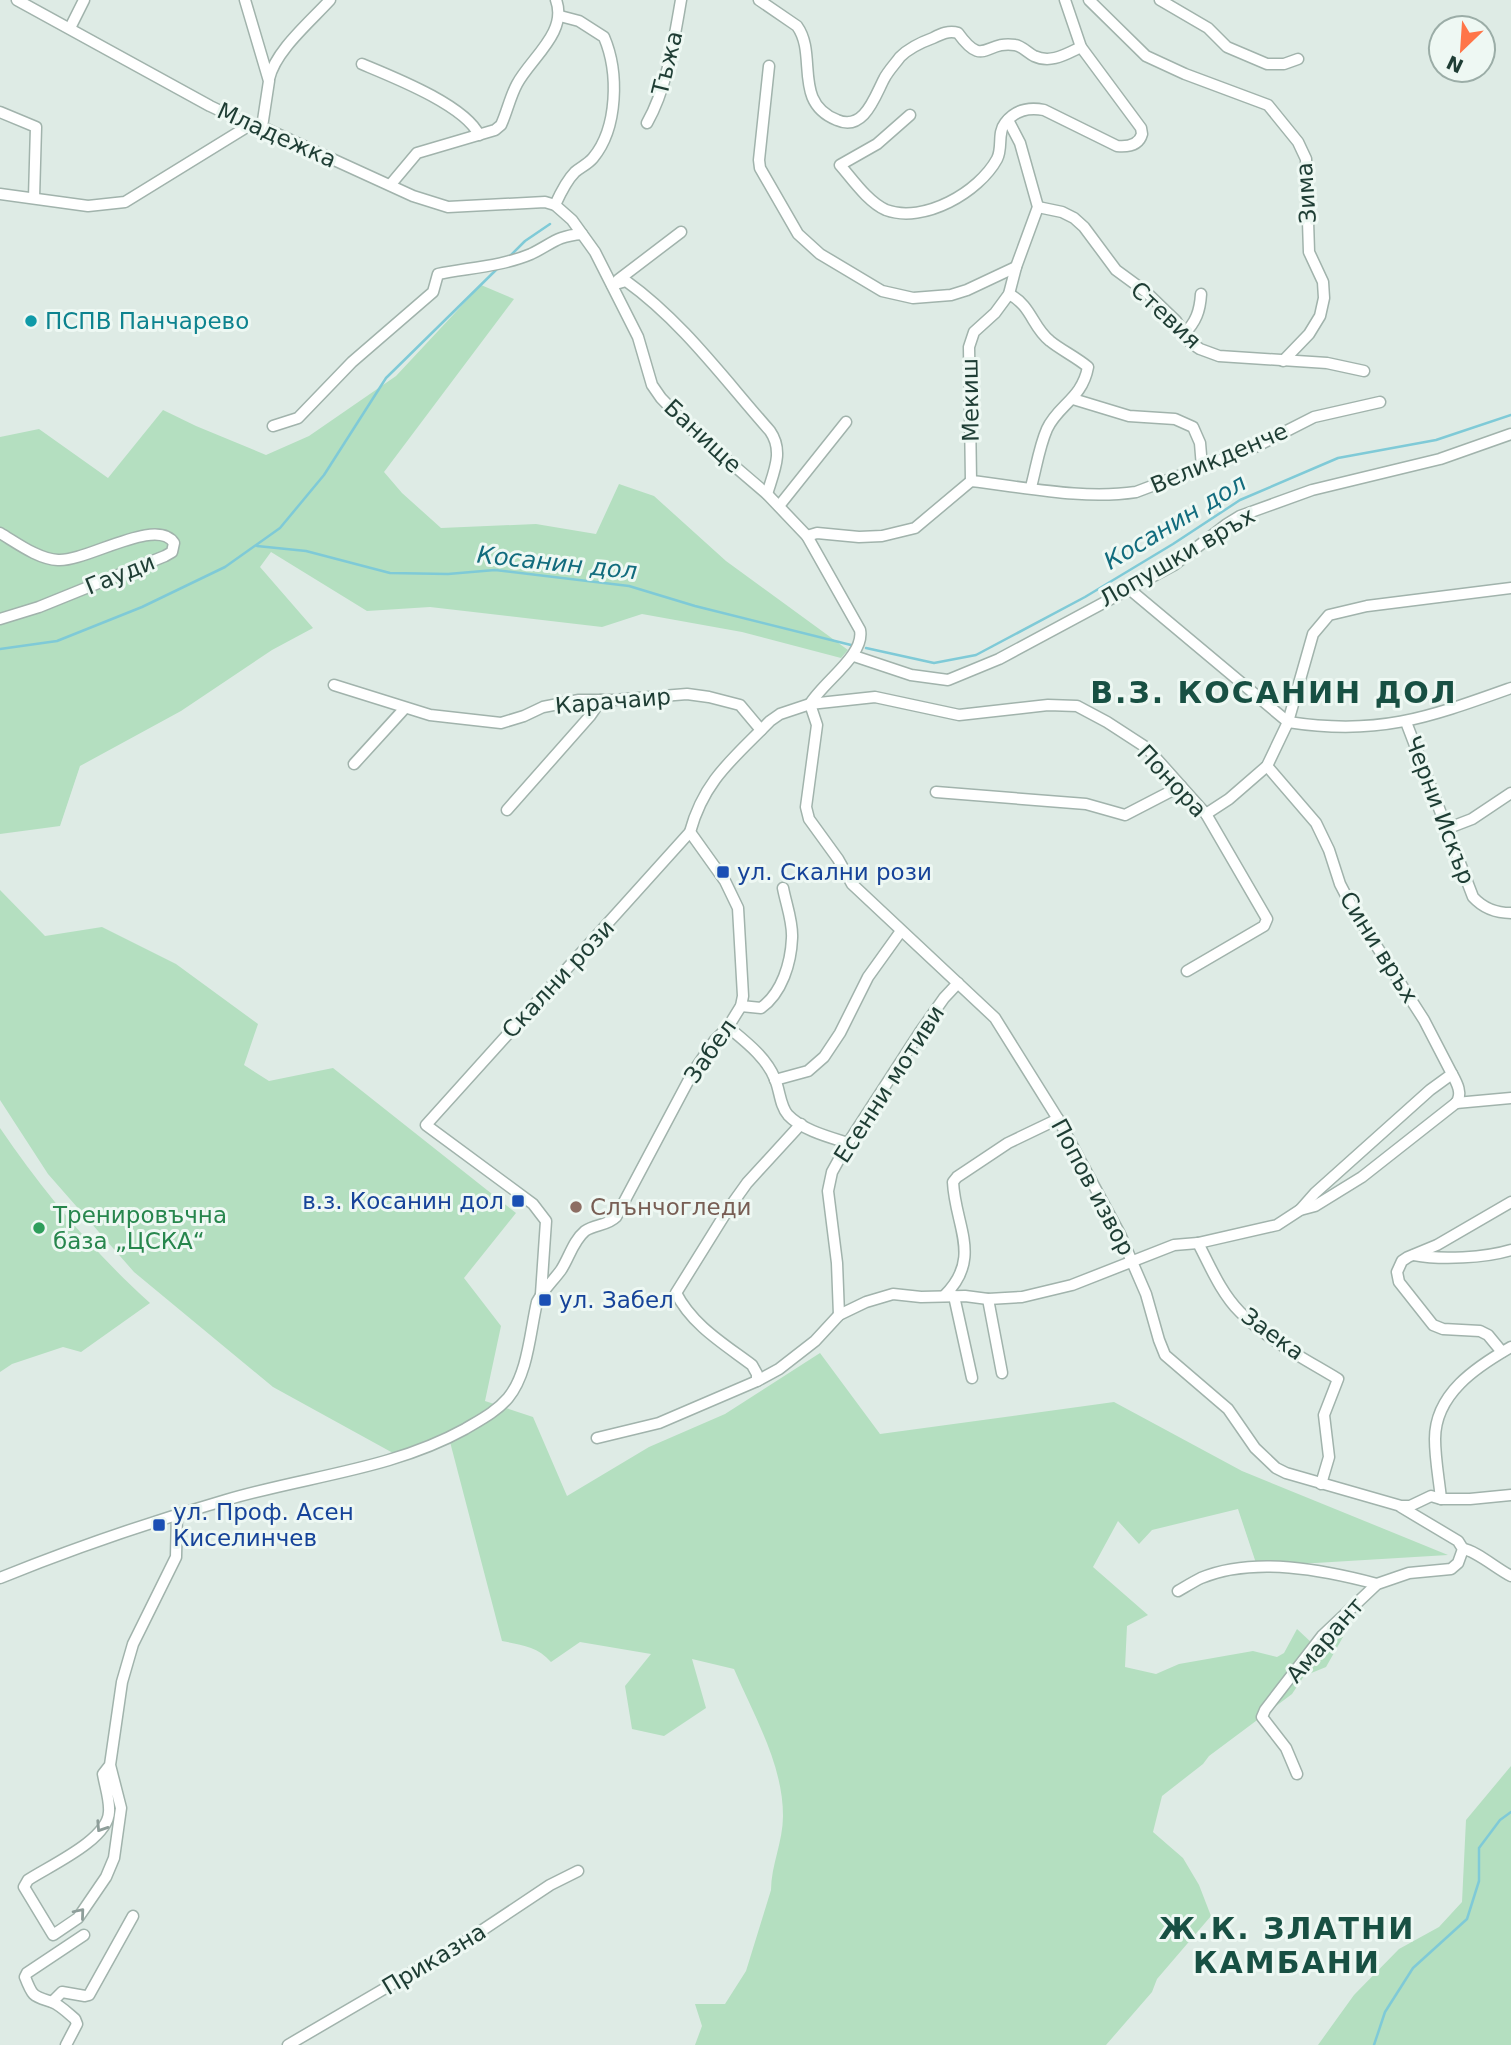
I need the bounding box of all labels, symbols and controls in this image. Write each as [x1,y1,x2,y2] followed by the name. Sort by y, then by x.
[1427,14,1497,84] north arrow
[646,28,687,99] street label: Тъжа
[1443,51,1467,78] text: N
[214,97,340,173] street label: Младежка
[1291,162,1321,224] street label: Зима
[1126,276,1206,354] street label: Стевия
[45,308,249,334] place label: ПСПВ Панчарево
[23,313,39,329] marker: ПСПВ Панчарево
[956,358,984,442] street label: Мекиш
[659,394,747,478] street label: Банище
[1147,417,1291,499] street label: Великденче
[1099,469,1251,575] water label: Косанин дол
[1095,502,1259,612] street label: Лопушки връх
[476,541,638,585] water label: Косанин дол
[81,548,159,600] street label: Гауди
[1090,675,1458,710] district label: В.З. КОСАНИН ДОЛ
[554,683,672,719] street label: Карачаир
[1400,732,1480,888] street label: Черни Искър
[1132,740,1212,822] street label: Понора
[737,859,932,885] place label: ул. Скални рози
[715,864,731,880] marker: ул. Скални рози
[1335,887,1423,1007] street label: Сини връх
[497,915,619,1043] street label: Скални рози
[829,1001,949,1167] street label: Есенни мотиви
[679,1014,741,1088] street label: Забел
[1046,1114,1140,1260] street label: Попов извор
[302,1188,504,1214] place label: в.з. Косанин дол
[510,1193,526,1209] marker: в.з. Косанин дол
[590,1194,752,1220] place label: Слънчогледи
[568,1199,584,1215] marker: Слънчогледи
[52,1202,227,1254] place label: Тренировъчна база „ЦСКА“
[31,1220,47,1236] marker: Тренировъчна база „ЦСКА“
[559,1287,674,1313] place label: ул. Забел
[537,1292,553,1308] marker: ул. Забел
[1237,1303,1309,1365] street label: Заека
[173,1499,354,1551] place label: ул. Проф. Асен Киселинчев
[151,1517,167,1533] marker: ул. Проф. Асен Киселинчев
[1281,1592,1369,1688] street label: Амарант
[97,1819,110,1832] one-way arrow
[72,1908,85,1920] one-way arrow
[1159,1911,1415,1980] district label: Ж.К. ЗЛАТНИ КАМБАНИ
[378,1918,490,2000] street label: Приказна

